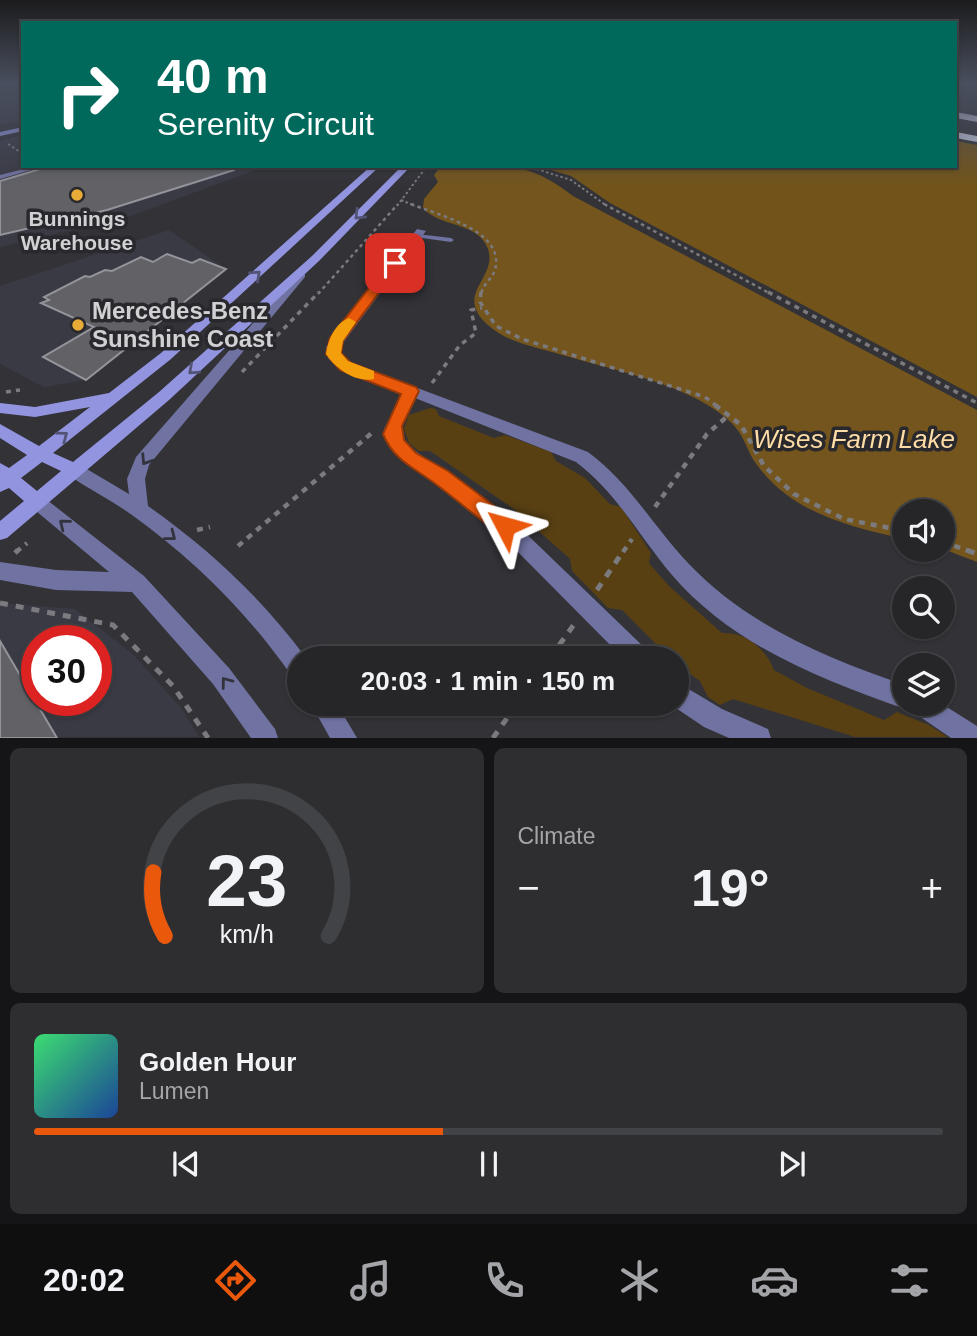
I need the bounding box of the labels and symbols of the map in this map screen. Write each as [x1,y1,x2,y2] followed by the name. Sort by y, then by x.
[69,187,85,203] marker: Bunnings Warehouse
[354,206,367,219] one-way arrow
[21,207,133,254] place label: Bunnings Warehouse
[365,233,425,293] pin
[248,270,261,283] one-way arrow
[92,297,273,352] place label: Mercedes-Benz Sunshine Coast
[70,317,86,333] marker: Mercedes-Benz Sunshine Coast
[188,362,201,374] one-way arrow
[753,424,955,454] water label: Wises Farm Lake
[55,432,68,445] one-way arrow
[141,452,154,465] one-way arrow
[468,489,542,563] position arrow
[59,520,72,532] one-way arrow
[164,527,176,540] one-way arrow
[21,625,112,716] speed limit sign: 30
[221,677,234,690] one-way arrow

